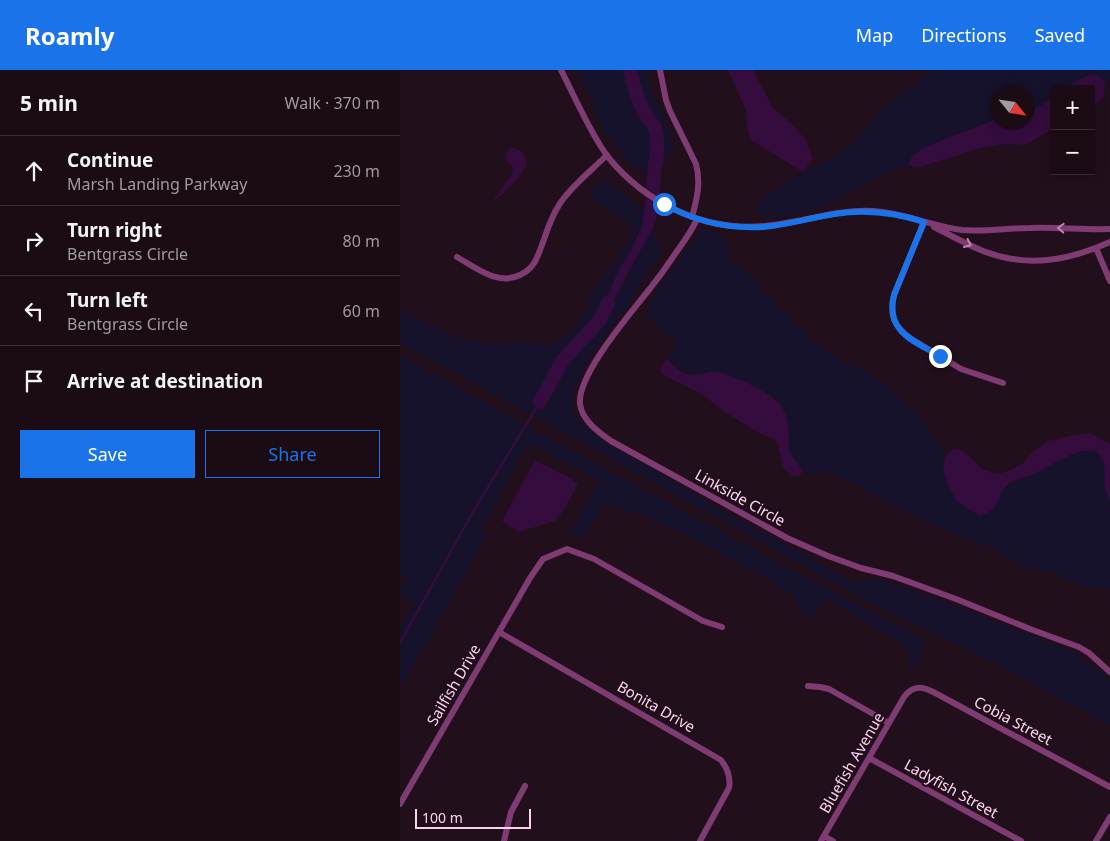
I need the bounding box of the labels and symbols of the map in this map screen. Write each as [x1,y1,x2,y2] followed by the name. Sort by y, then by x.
[990,85,1035,130] north arrow
[653,193,676,216] route start
[1057,222,1065,233] one-way arrow
[963,237,972,248] one-way arrow
[929,345,952,368] route end
[692,464,789,530] street label: Linkside Circle
[422,640,485,729] street label: Sailfish Drive
[614,676,699,736] street label: Bonita Drive
[971,691,1057,749] street label: Cobia Street
[814,708,888,817] street label: Bluefish Avenue
[901,754,1003,822] street label: Ladyfish Street
[415,806,531,829] scale bar

